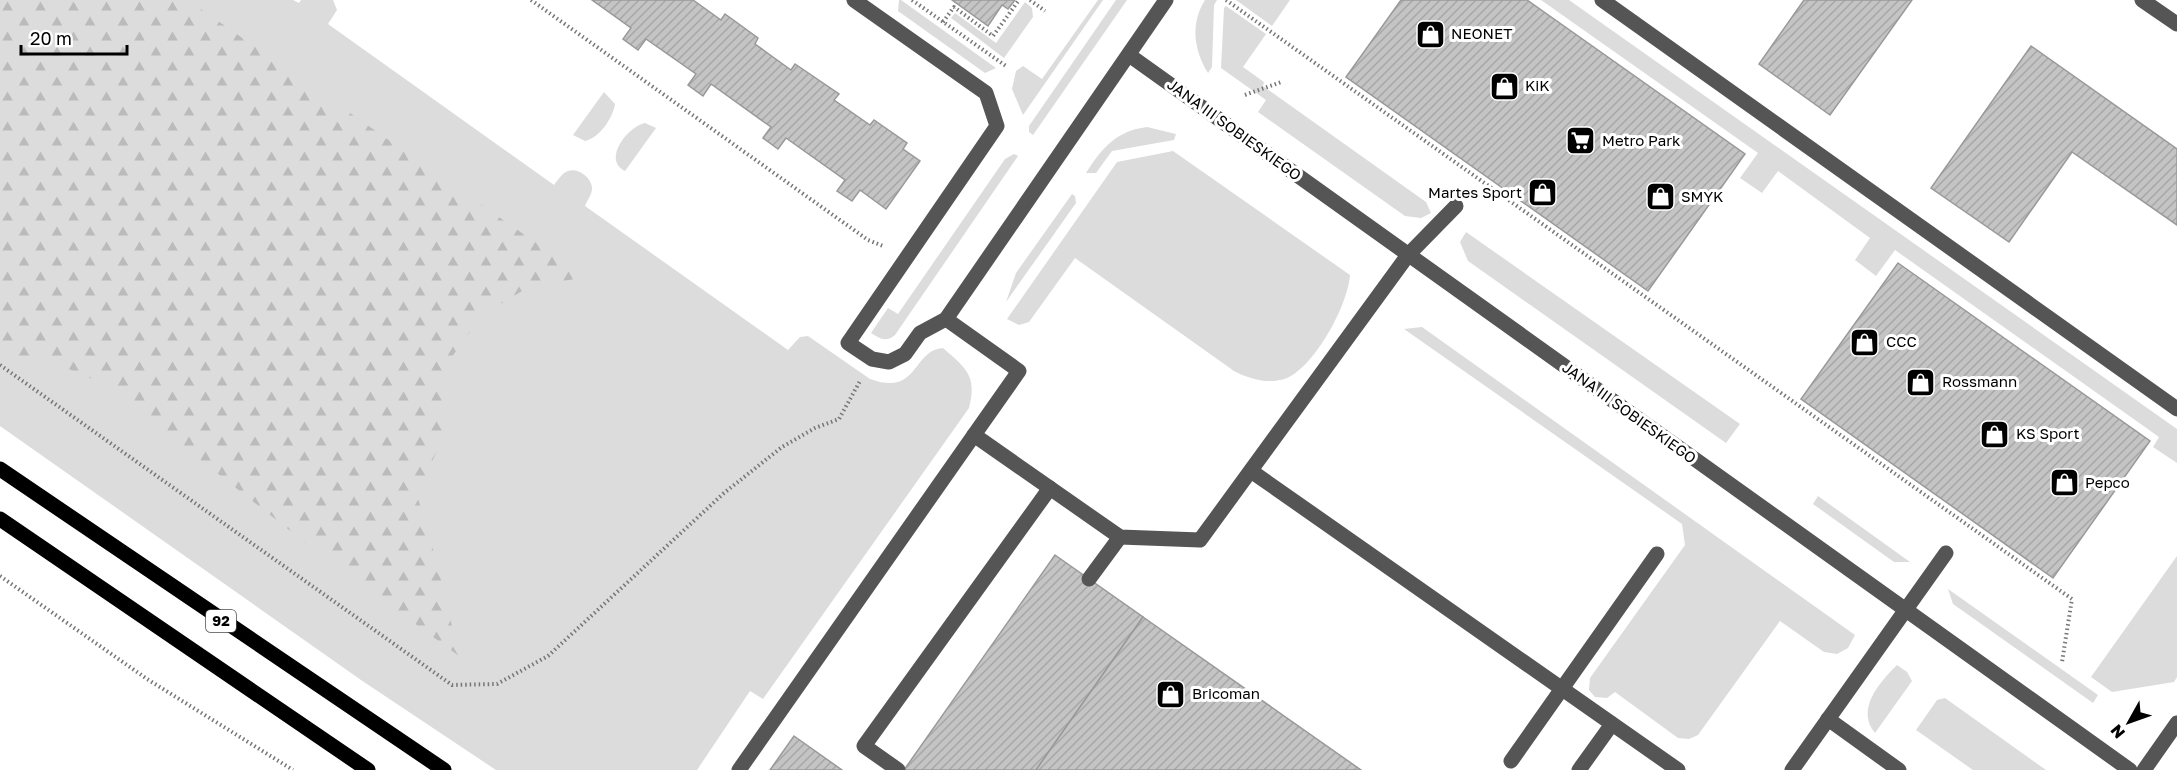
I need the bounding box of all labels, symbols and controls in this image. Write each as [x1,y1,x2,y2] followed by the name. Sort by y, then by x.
[21,18,128,56] scale bar
[1414,18,1446,50] shop icon: NEONET
[1451,24,1513,42] place label: NEONET
[30,27,72,49] text: 20 m
[1488,70,1520,102] shop icon: KiK
[1164,75,1305,184] street label: JANA III SOBIESKIEGO
[1525,76,1550,94] place label: KiK
[1565,125,1597,157] supermarket icon: Metro Park
[1602,131,1681,149] place label: Metro Park
[1527,177,1559,209] shop icon: Martes Sport
[1644,181,1676,213] shop icon: SMYK
[1428,183,1522,201] place label: Martes Sport
[1681,187,1723,205] place label: SMYK
[1849,326,1881,358] shop icon: CCC
[1886,332,1917,350] place label: CCC
[1559,358,1700,467] street label: JANA III SOBIESKIEGO
[1905,366,1937,398] shop icon: Rossmann
[1942,372,2017,390] place label: Rossmann
[1979,418,2011,450] shop icon: KS Sport
[2016,424,2079,442] place label: KS Sport
[2048,467,2080,499] shop icon: Pepco
[2085,473,2130,491] place label: Pepco
[206,610,236,632] road number: 92
[1155,678,1187,710] shop icon: Bricoman
[1192,684,1260,702] place label: Bricoman
[2099,692,2159,752] north arrow
[2106,721,2129,743] text: N

